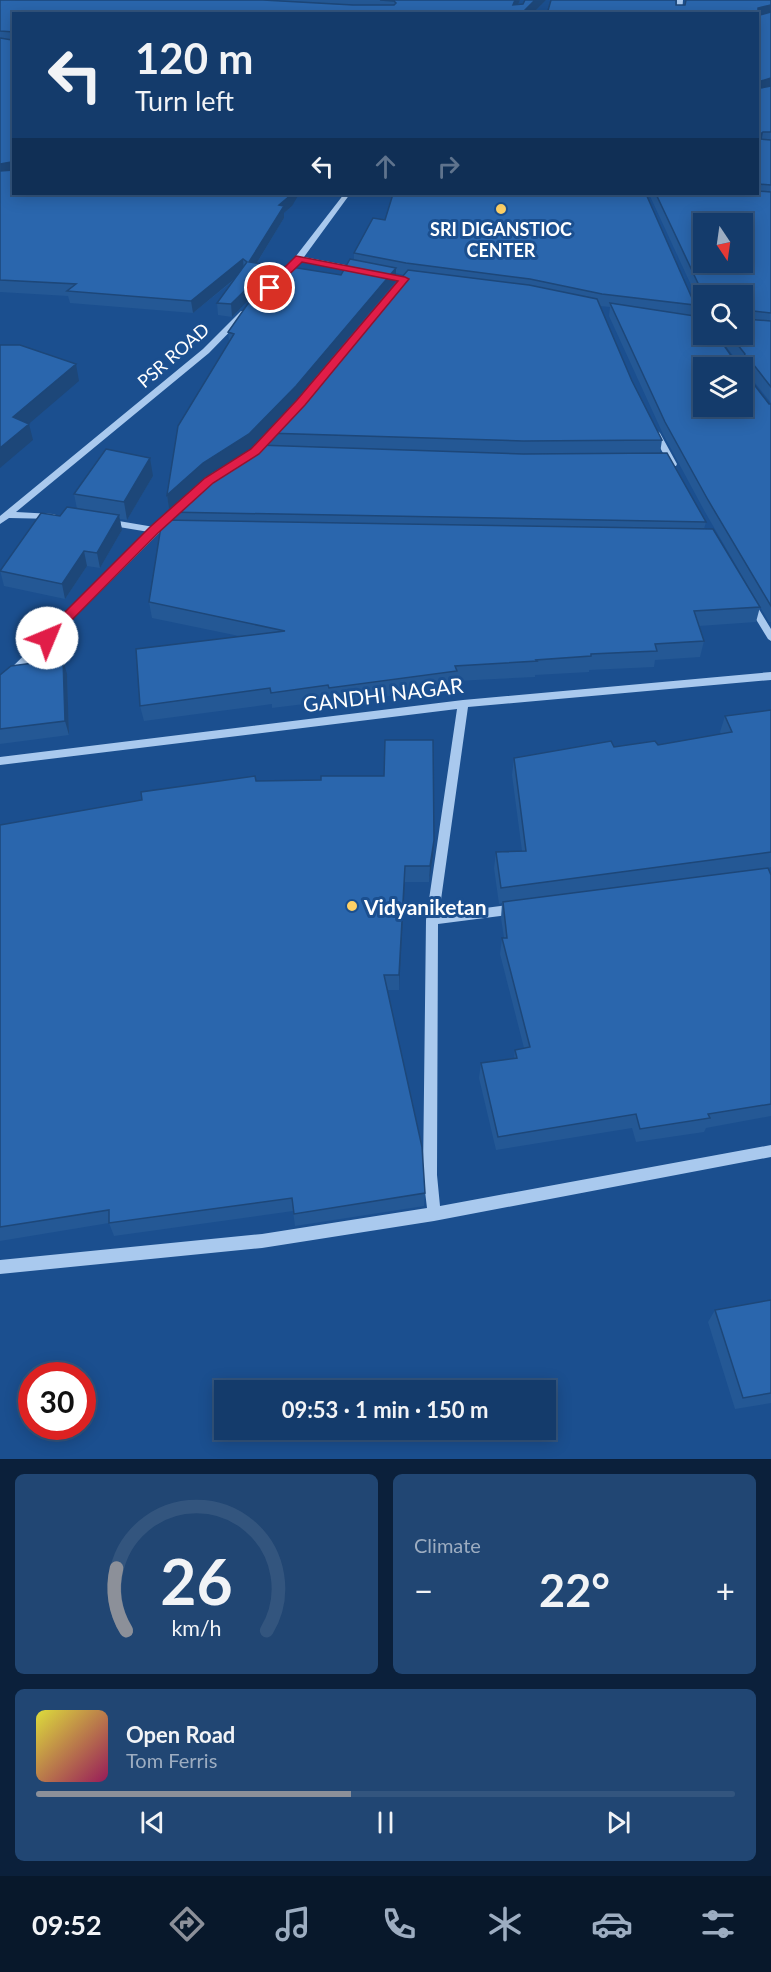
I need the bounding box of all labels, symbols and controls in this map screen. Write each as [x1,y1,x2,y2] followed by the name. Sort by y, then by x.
[135,33,253,83] text: 120 m
[36,36,114,114] icon: left
[135,84,234,117] text: Turn left
[306,150,339,183] icon: left
[369,150,402,183] icon: ahead
[432,150,465,183] icon: right
[494,202,508,216] marker: SRI DIGANSTIOC CENTER
[693,213,753,273] north arrow
[693,213,753,417] map controls
[430,218,572,261] place label: SRI DIGANSTIOC CENTER
[244,262,295,313] pin
[253,271,286,304] icon: arrive
[693,285,753,345] button: search
[133,318,213,392] street label: PSR ROAD
[693,357,753,417] button: layers
[15,606,79,670] position arrow
[301,672,465,716] street label: GANDHI NAGAR
[363,894,487,919] place label: Vidyaniketan
[345,899,359,913] marker: Vidyaniketan
[18,1362,96,1440] speed limit sign: 30
[282,1396,488,1423] text: 09:53 · 1 min · 150 m
[414,1533,481,1557] text: Climate
[160,1543,233,1618] text: 26
[539,1563,610,1617] text: 22°
[414,1570,433,1610] text: −
[716,1570,735,1610] text: +
[171,1615,222,1641] text: km/h
[126,1721,235,1748] text: Open Road
[126,1748,217,1772] text: Tom Ferris
[136,1806,169,1839] icon: previous
[369,1806,402,1839] icon: pause
[602,1806,635,1839] icon: next
[166,1903,208,1945] icon: directions
[272,1903,314,1945] icon: music
[378,1903,420,1945] icon: phone
[484,1903,526,1945] icon: climate
[591,1903,633,1945] icon: car
[697,1903,739,1945] icon: filters
[32,1908,102,1941] text: 09:52

